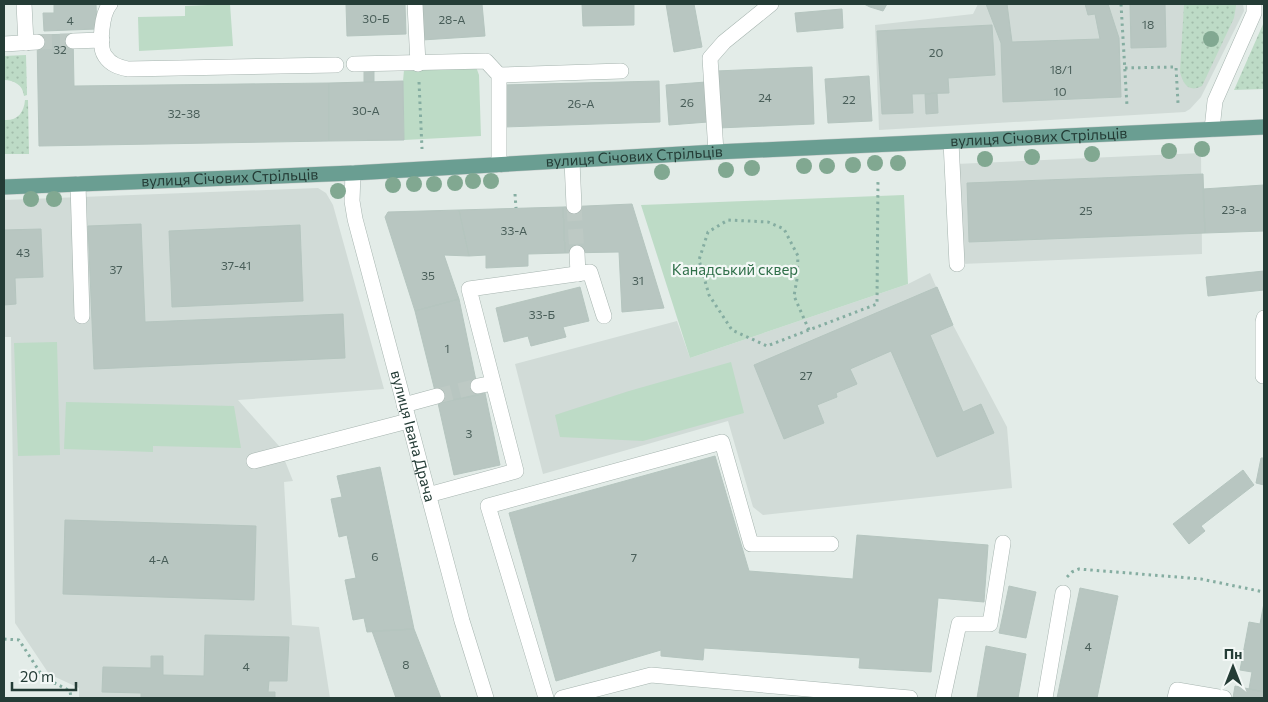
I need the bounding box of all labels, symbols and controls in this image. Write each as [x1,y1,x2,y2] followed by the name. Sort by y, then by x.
[362,11,390,25] house number: 30-Б
[438,12,466,26] house number: 28-А
[66,13,74,27] house number: 4
[1142,17,1154,31] house number: 18
[53,42,67,56] house number: 32
[929,45,943,59] house number: 20
[1050,62,1072,76] house number: 18/1
[1054,84,1067,98] house number: 10
[758,90,772,104] house number: 24
[842,92,856,106] house number: 22
[680,95,694,109] house number: 26
[567,96,595,110] house number: 26-А
[352,103,380,117] house number: 30-А
[168,106,200,120] house number: 32-38
[950,123,1128,149] street label: вулиця Січових Стрільців
[545,142,723,170] street label: вулиця Січових Стрільців
[141,164,319,189] street label: вулиця Січових Стрільців
[1222,202,1246,216] house number: 23-а
[1079,203,1093,217] house number: 25
[501,223,527,237] house number: 33-А
[16,245,30,259] house number: 43
[221,258,251,272] house number: 37-41
[672,260,798,278] park label: Канадський сквер
[109,262,123,276] house number: 37
[421,268,435,282] house number: 35
[632,273,644,287] house number: 31
[529,307,556,321] house number: 33-Б
[444,341,450,355] house number: 1
[388,368,440,504] street label: вулиця Івана Драча
[800,368,812,382] house number: 27
[466,426,473,440] house number: 3
[371,549,379,563] house number: 6
[631,550,637,564] house number: 7
[149,552,169,566] house number: 4-А
[1084,639,1092,653] house number: 4
[1208,642,1258,692] north arrow
[1224,645,1242,662] text: Пн
[402,657,410,671] house number: 8
[242,659,250,673] house number: 4
[12,660,76,692] scale bar
[20,667,54,685] text: 20 m

